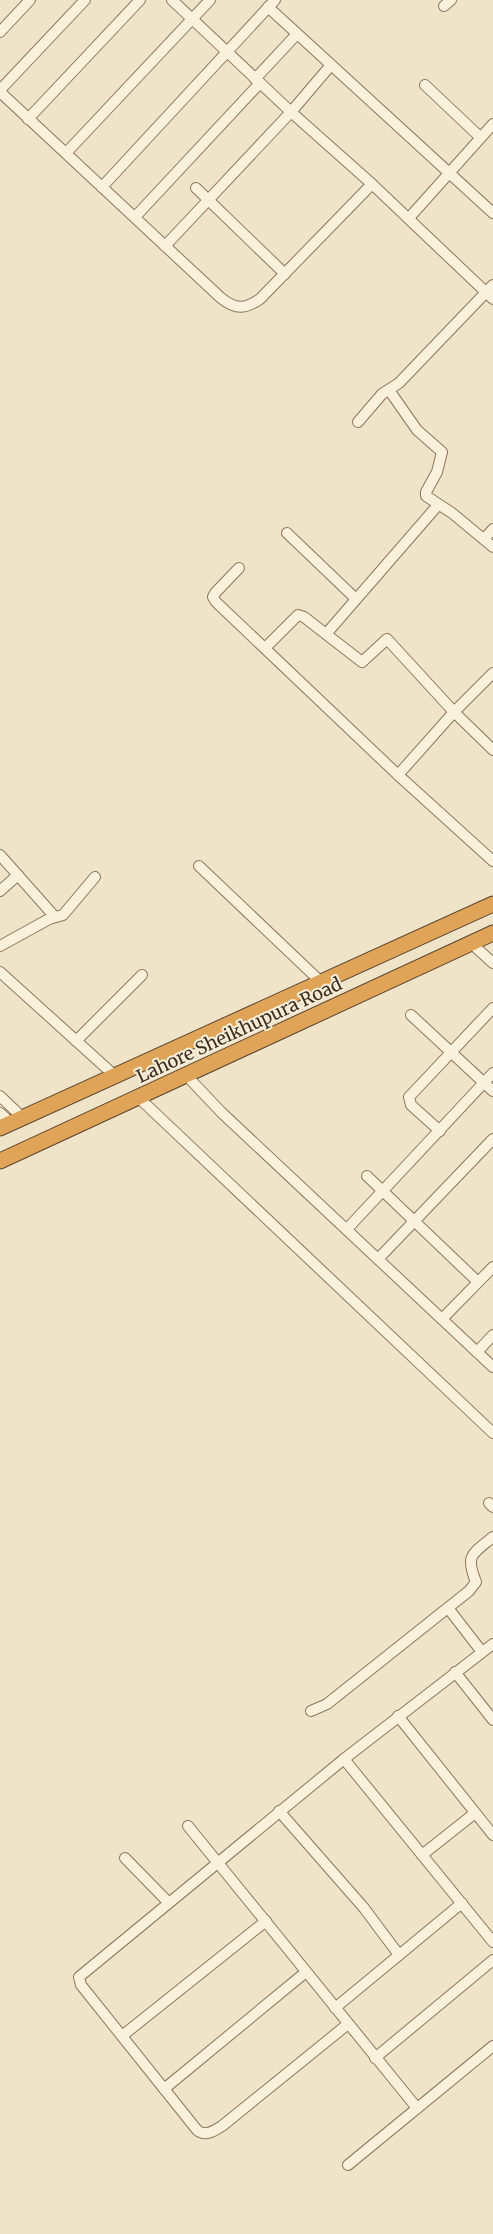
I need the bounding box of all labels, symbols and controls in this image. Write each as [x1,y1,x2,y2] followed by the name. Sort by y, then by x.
[133,972,346,1088] street label: Lahore Sheikhupura Road

